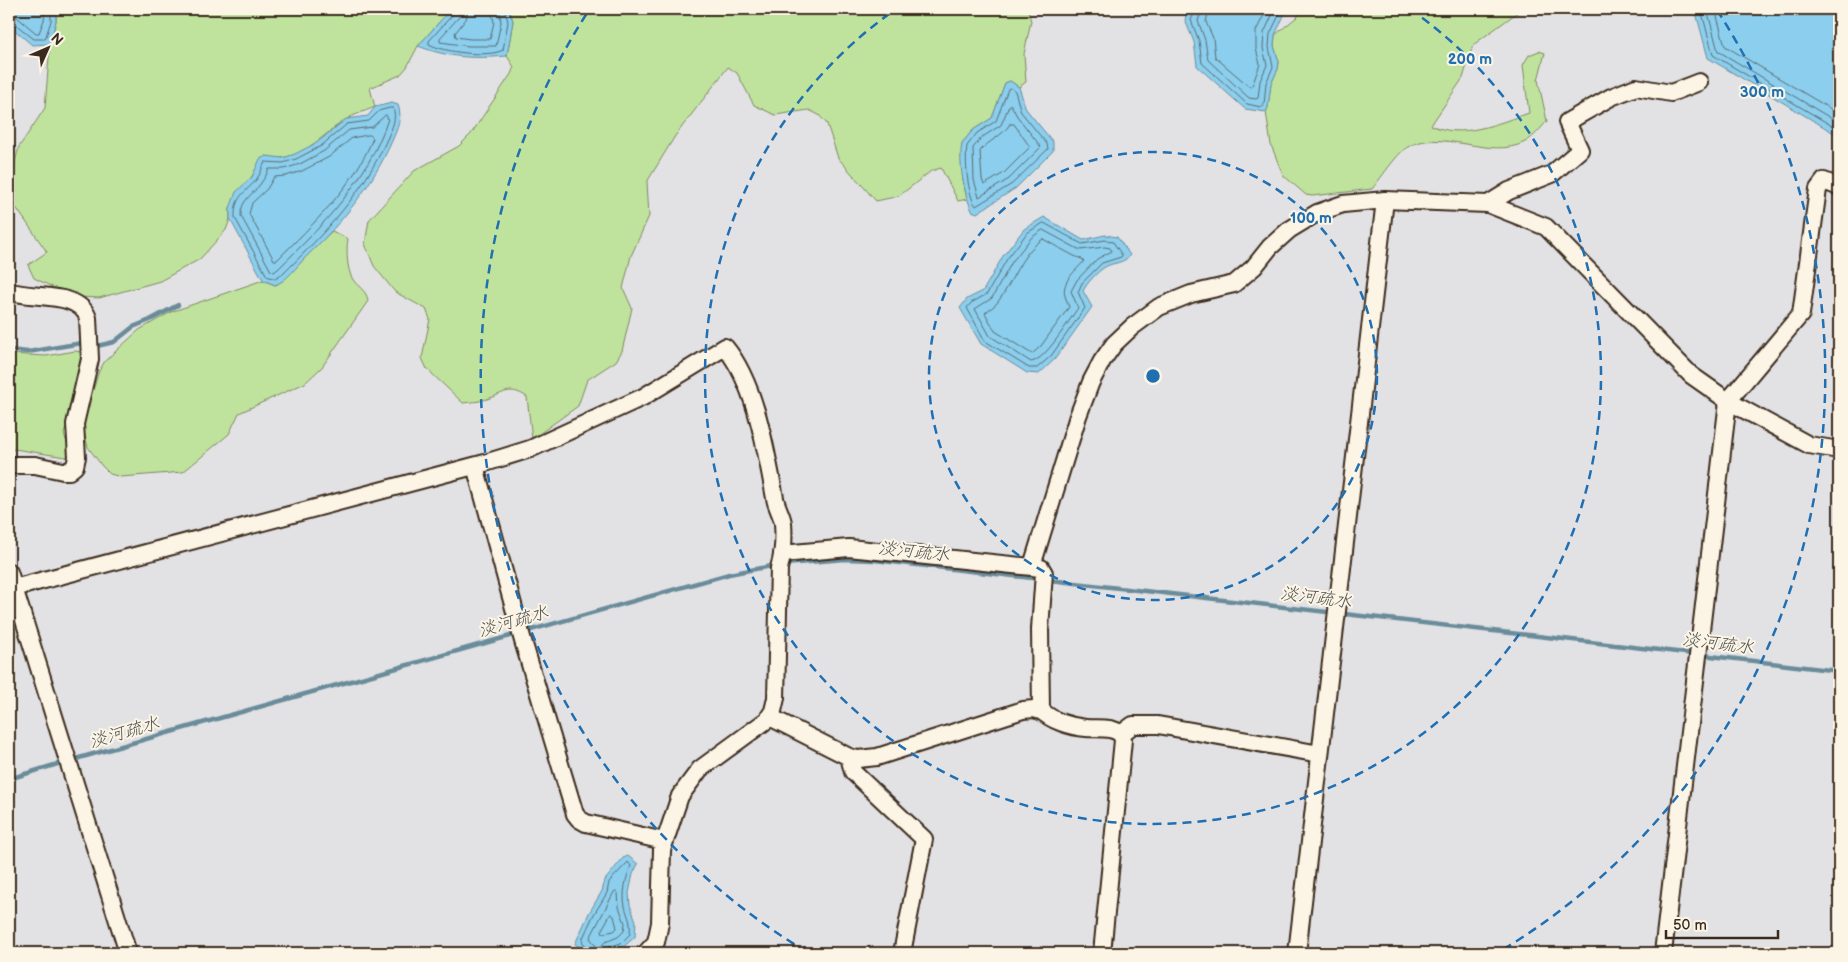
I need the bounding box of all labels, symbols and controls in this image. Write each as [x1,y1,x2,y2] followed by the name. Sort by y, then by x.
[22,22,72,72] north arrow
[47,29,67,49] text: N
[1448,50,1492,69] text: 200 m
[1740,83,1784,102] text: 300 m
[1290,209,1332,228] text: 100 m
[1144,367,1162,385] centre of rings
[877,537,951,566] water label: 淡河疏水
[1279,583,1353,612] water label: 淡河疏水
[476,601,551,641] water label: 淡河疏水
[1681,629,1755,658] water label: 淡河疏水
[87,712,162,752] water label: 淡河疏水
[1666,907,1778,939] scale bar
[1673,916,1707,935] text: 50 m

